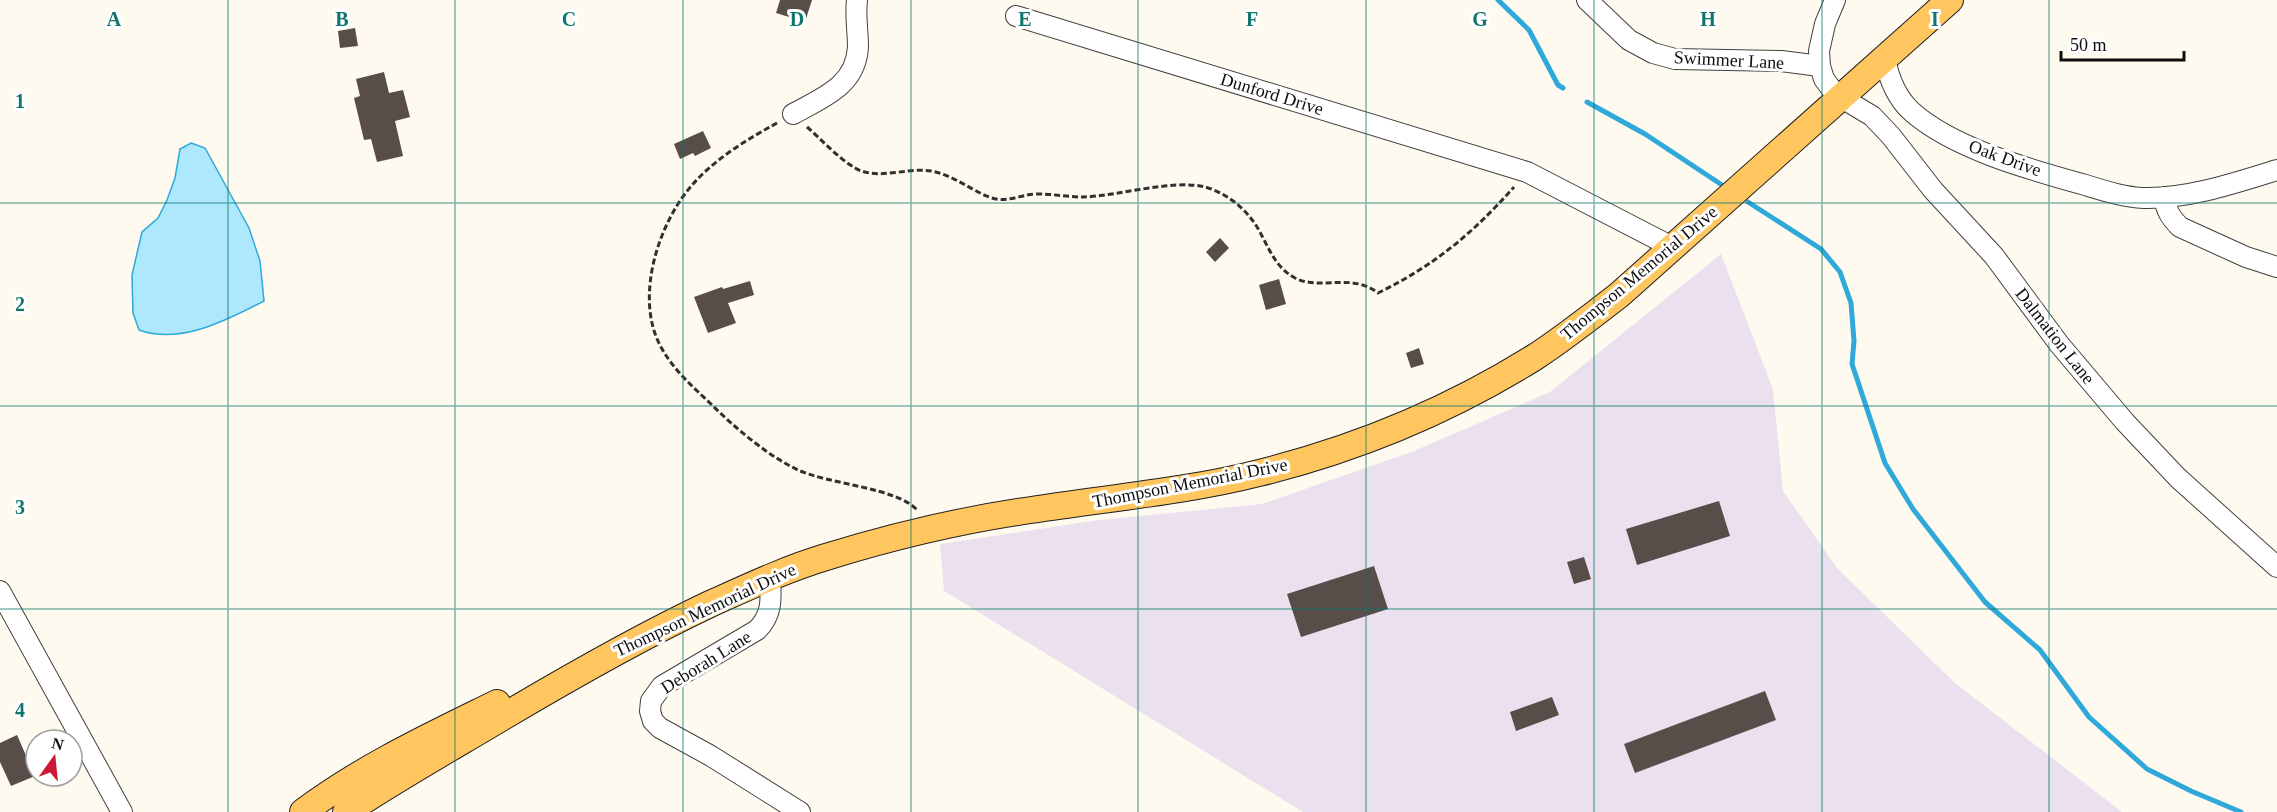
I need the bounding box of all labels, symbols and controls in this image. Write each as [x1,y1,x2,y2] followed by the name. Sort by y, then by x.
[107,8,122,30] text: A
[335,8,349,30] text: B
[562,8,576,30] text: C
[790,8,804,30] text: D
[1018,8,1032,30] text: E
[1246,8,1258,30] text: F
[1472,8,1488,30] text: G
[1700,8,1716,30] text: H
[1931,8,1939,30] text: I
[2061,24,2184,62] scale bar
[2070,35,2107,55] text: 50 m
[1673,47,1785,73] street label: Swimmer Lane
[1218,69,1326,119] street label: Dunford Drive
[15,90,25,112] text: 1
[1966,136,2044,180] street label: Oak Drive
[1557,202,1721,344] street label: Thompson Memorial Drive
[2011,284,2099,388] street label: Dalmation Lane
[15,293,25,315] text: 2
[1091,454,1289,512] street label: Thompson Memorial Drive
[15,496,25,518] text: 3
[611,559,799,661] street label: Thompson Memorial Drive
[657,626,755,698] street label: Deborah Lane
[15,699,25,721] text: 4
[24,728,84,788] north arrow
[50,734,66,754] text: N

